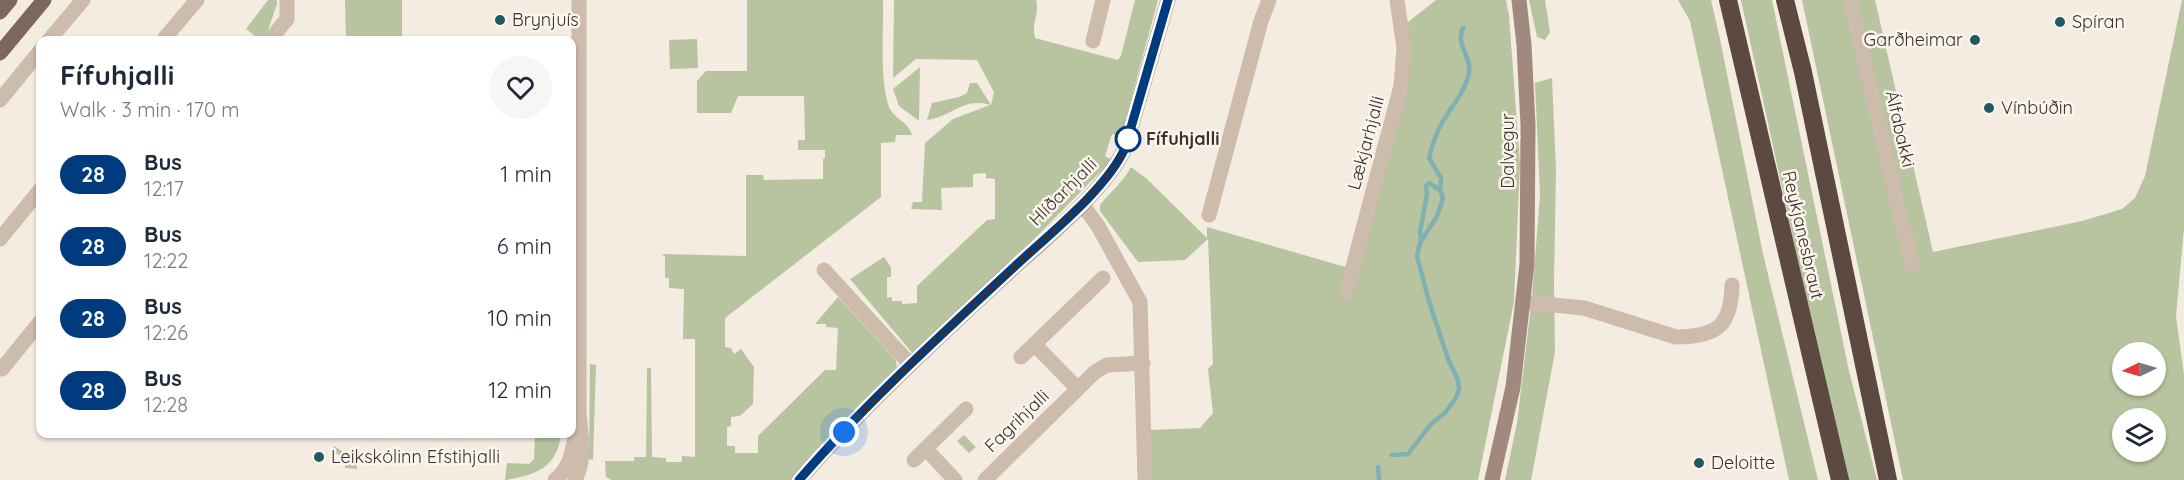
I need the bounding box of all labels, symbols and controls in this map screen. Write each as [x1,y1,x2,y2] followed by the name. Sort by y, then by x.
[512,8,579,31] place label: Brynjuís
[2072,10,2125,33] place label: Spíran
[493,13,507,27] marker: Brynjuís
[2053,15,2067,29] marker: Spíran
[1864,28,1963,51] place label: Garðheimar
[1968,33,1982,47] marker: Garðheimar
[489,56,552,119] button: heart
[60,57,174,92] text: Fífuhjalli
[1881,88,1920,169] street label: Álfabakki
[1342,93,1389,192] street label: Lækjarhjalli
[2001,96,2073,119] place label: Vínbúðin
[60,97,239,122] text: Walk · 3 min · 170 m
[1982,101,1996,115] marker: Vínbúðin
[1496,113,1519,189] street label: Dalvegur
[1115,126,1141,152] marker: Fífuhjalli
[1146,127,1220,150] place label: Fífuhjalli
[144,148,182,176] text: Bus
[1024,153,1102,231] street label: Hlíðarhjalli
[500,160,552,188] text: 1 min
[81,161,105,187] text: 28
[1778,168,1829,301] street label: Reykjanesbraut
[144,176,184,201] text: 12:17
[144,220,182,248] text: Bus
[497,232,552,260] text: 6 min
[81,233,105,259] text: 28
[144,248,188,273] text: 12:22
[144,292,182,320] text: Bus
[487,304,552,332] text: 10 min
[81,305,105,331] text: 28
[144,320,188,345] text: 12:26
[2112,342,2166,396] north arrow
[2112,342,2166,462] map controls
[144,364,182,392] text: Bus
[488,376,552,404] text: 12 min
[81,377,105,403] text: 28
[980,384,1054,457] street label: Fagrihjalli
[144,392,188,417] text: 12:28
[2112,408,2166,462] button: layers
[829,417,859,447] your location
[331,445,500,468] place label: Leikskólinn Efstihjalli
[312,450,326,464] marker: Leikskólinn Efstihjalli
[1711,451,1775,474] place label: Deloitte
[1692,456,1706,470] marker: Deloitte

